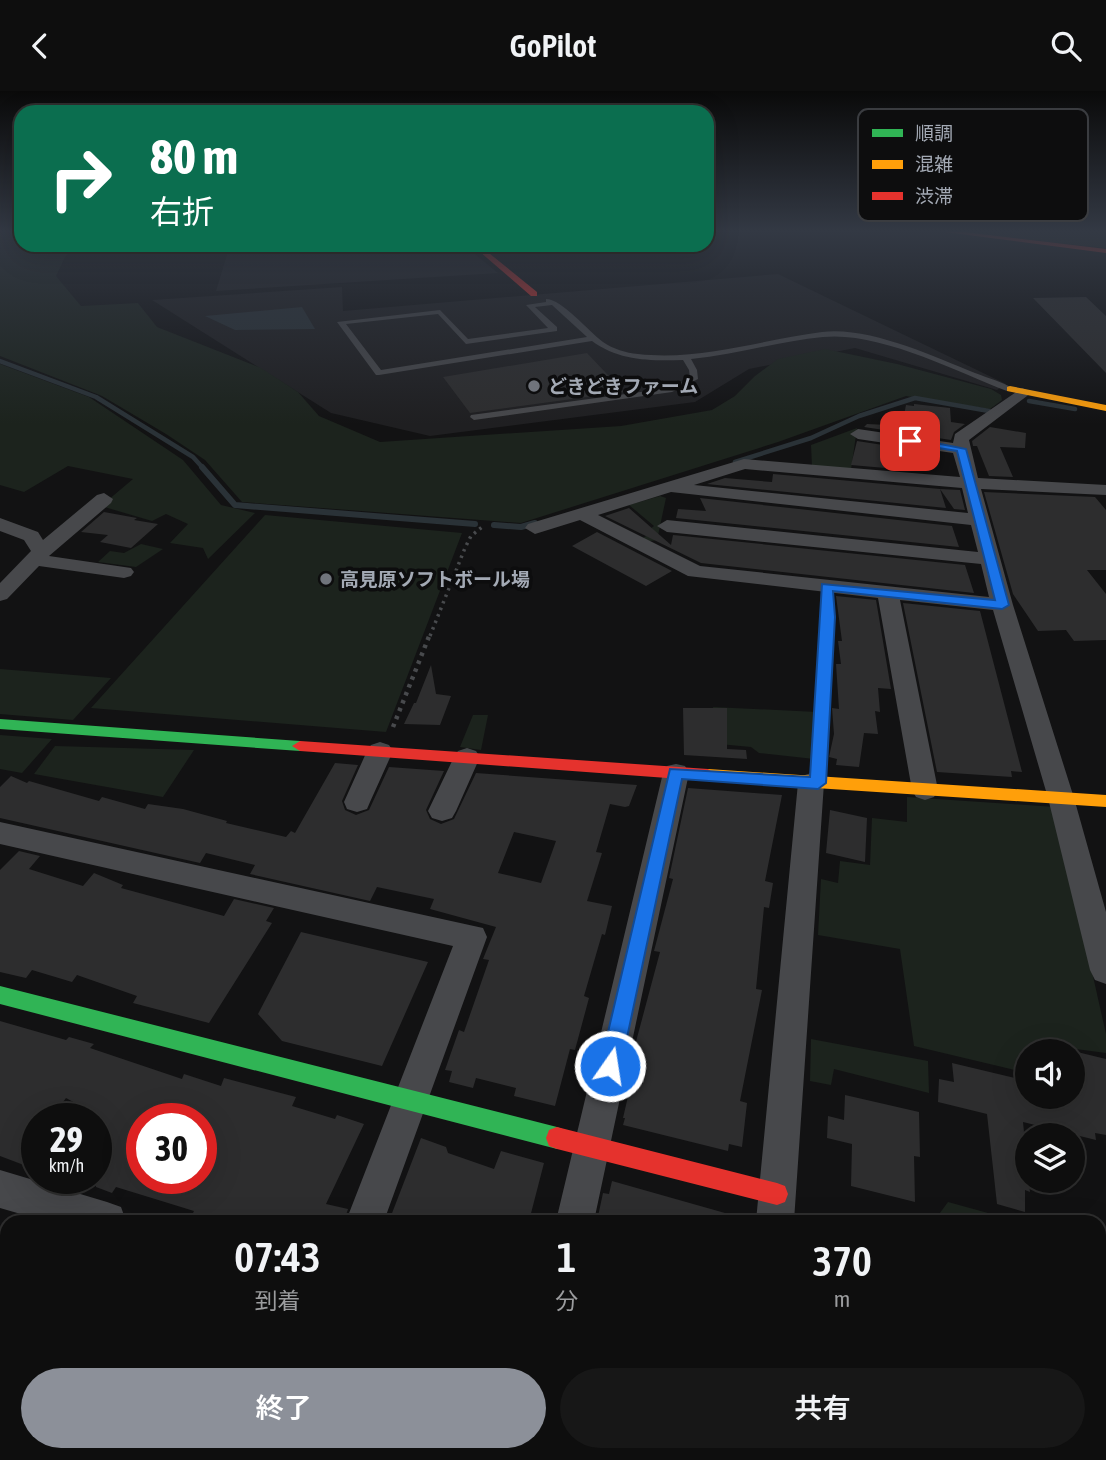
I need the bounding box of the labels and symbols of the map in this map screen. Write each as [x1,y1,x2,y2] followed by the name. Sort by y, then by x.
[858,109,1088,221] legend
[915,122,953,144] text: 順調
[915,153,953,175] text: 混雑
[915,185,953,207] text: 渋滞
[548,375,698,397] place label: どきどきファーム
[526,378,542,394] marker: どきどきファーム
[880,411,940,471] pin
[340,568,530,590] place label: 高見原ソフトボール場
[318,571,334,587] marker: 高見原ソフトボール場
[573,1029,647,1103] position arrow
[126,1103,217,1194] speed limit sign: 30

